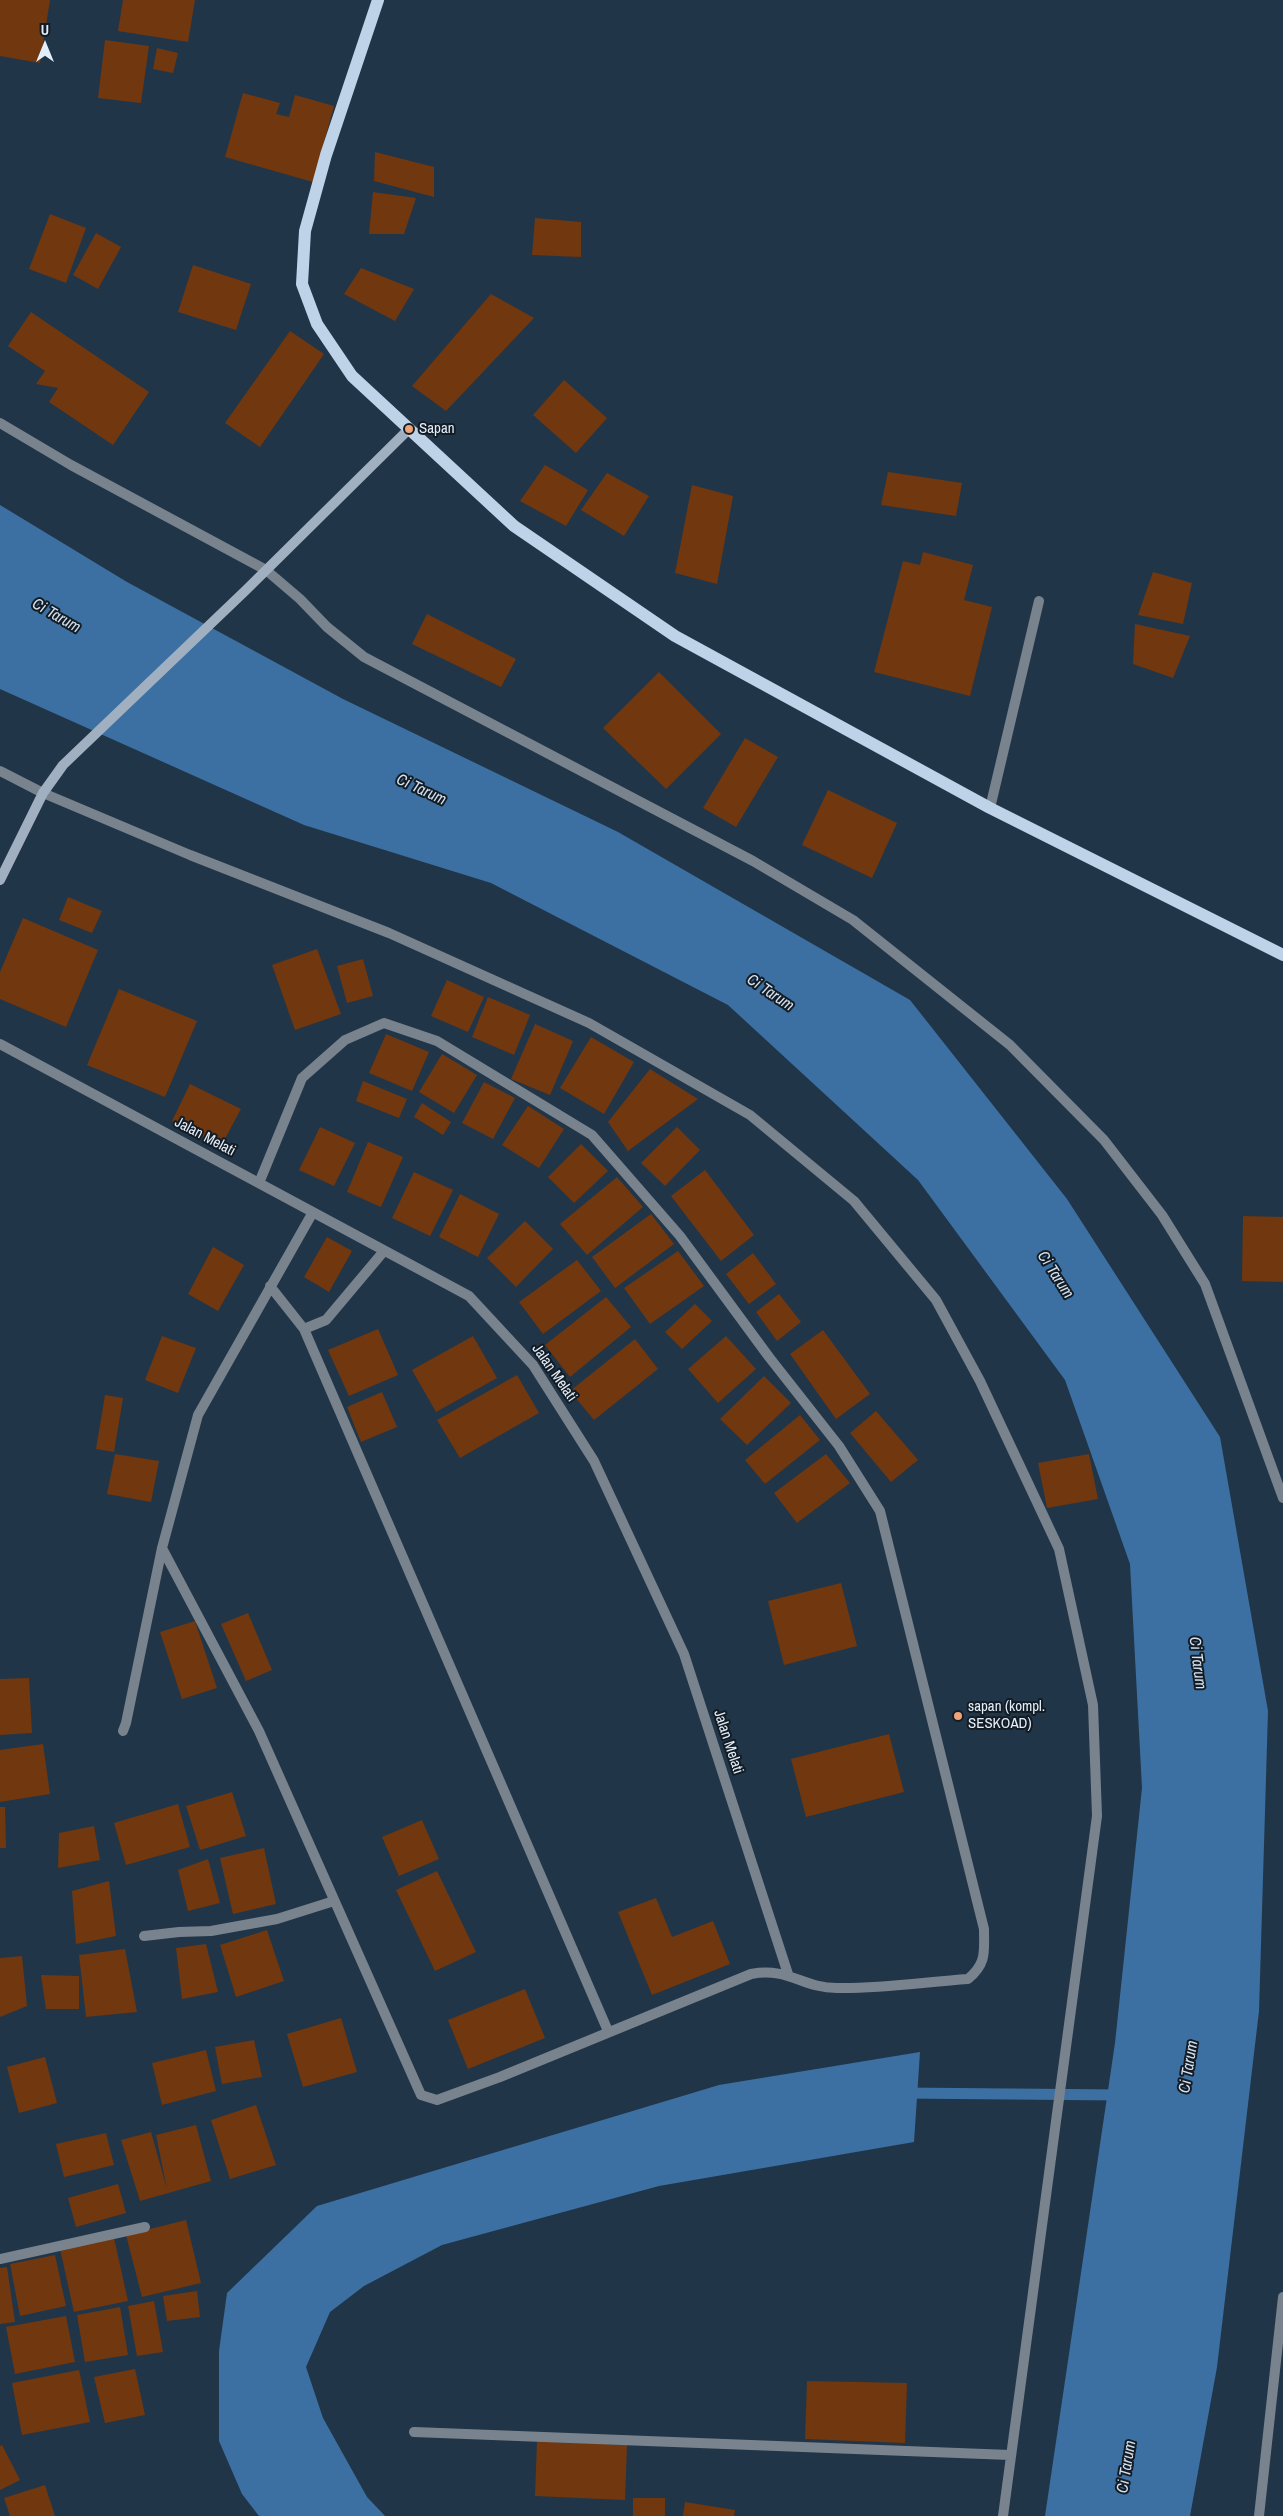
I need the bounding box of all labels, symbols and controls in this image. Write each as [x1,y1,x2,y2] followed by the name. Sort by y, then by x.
[20,20,70,70] north arrow
[41,21,49,39] text: U
[419,420,455,438] place label: Sapan
[403,423,415,435] marker: Sapan
[28,594,84,638] water label: Ci Tarum
[393,770,449,810] water label: Ci Tarum
[743,970,797,1016] water label: Ci Tarum
[171,1113,239,1161] street label: Jalan Melati
[1033,1248,1077,1302] water label: Ci Tarum
[528,1341,580,1405] street label: Jalan Melati
[1184,1636,1210,1690] water label: Ci Tarum
[968,1698,1045,1733] place label: sapan (kompl. SESKOAD)
[709,1708,747,1776] street label: Jalan Melati
[952,1710,964,1722] marker: sapan (kompl. SESKOAD)
[1175,2039,1203,2095] water label: Ci Tarum
[1113,2439,1141,2495] water label: Ci Tarum

